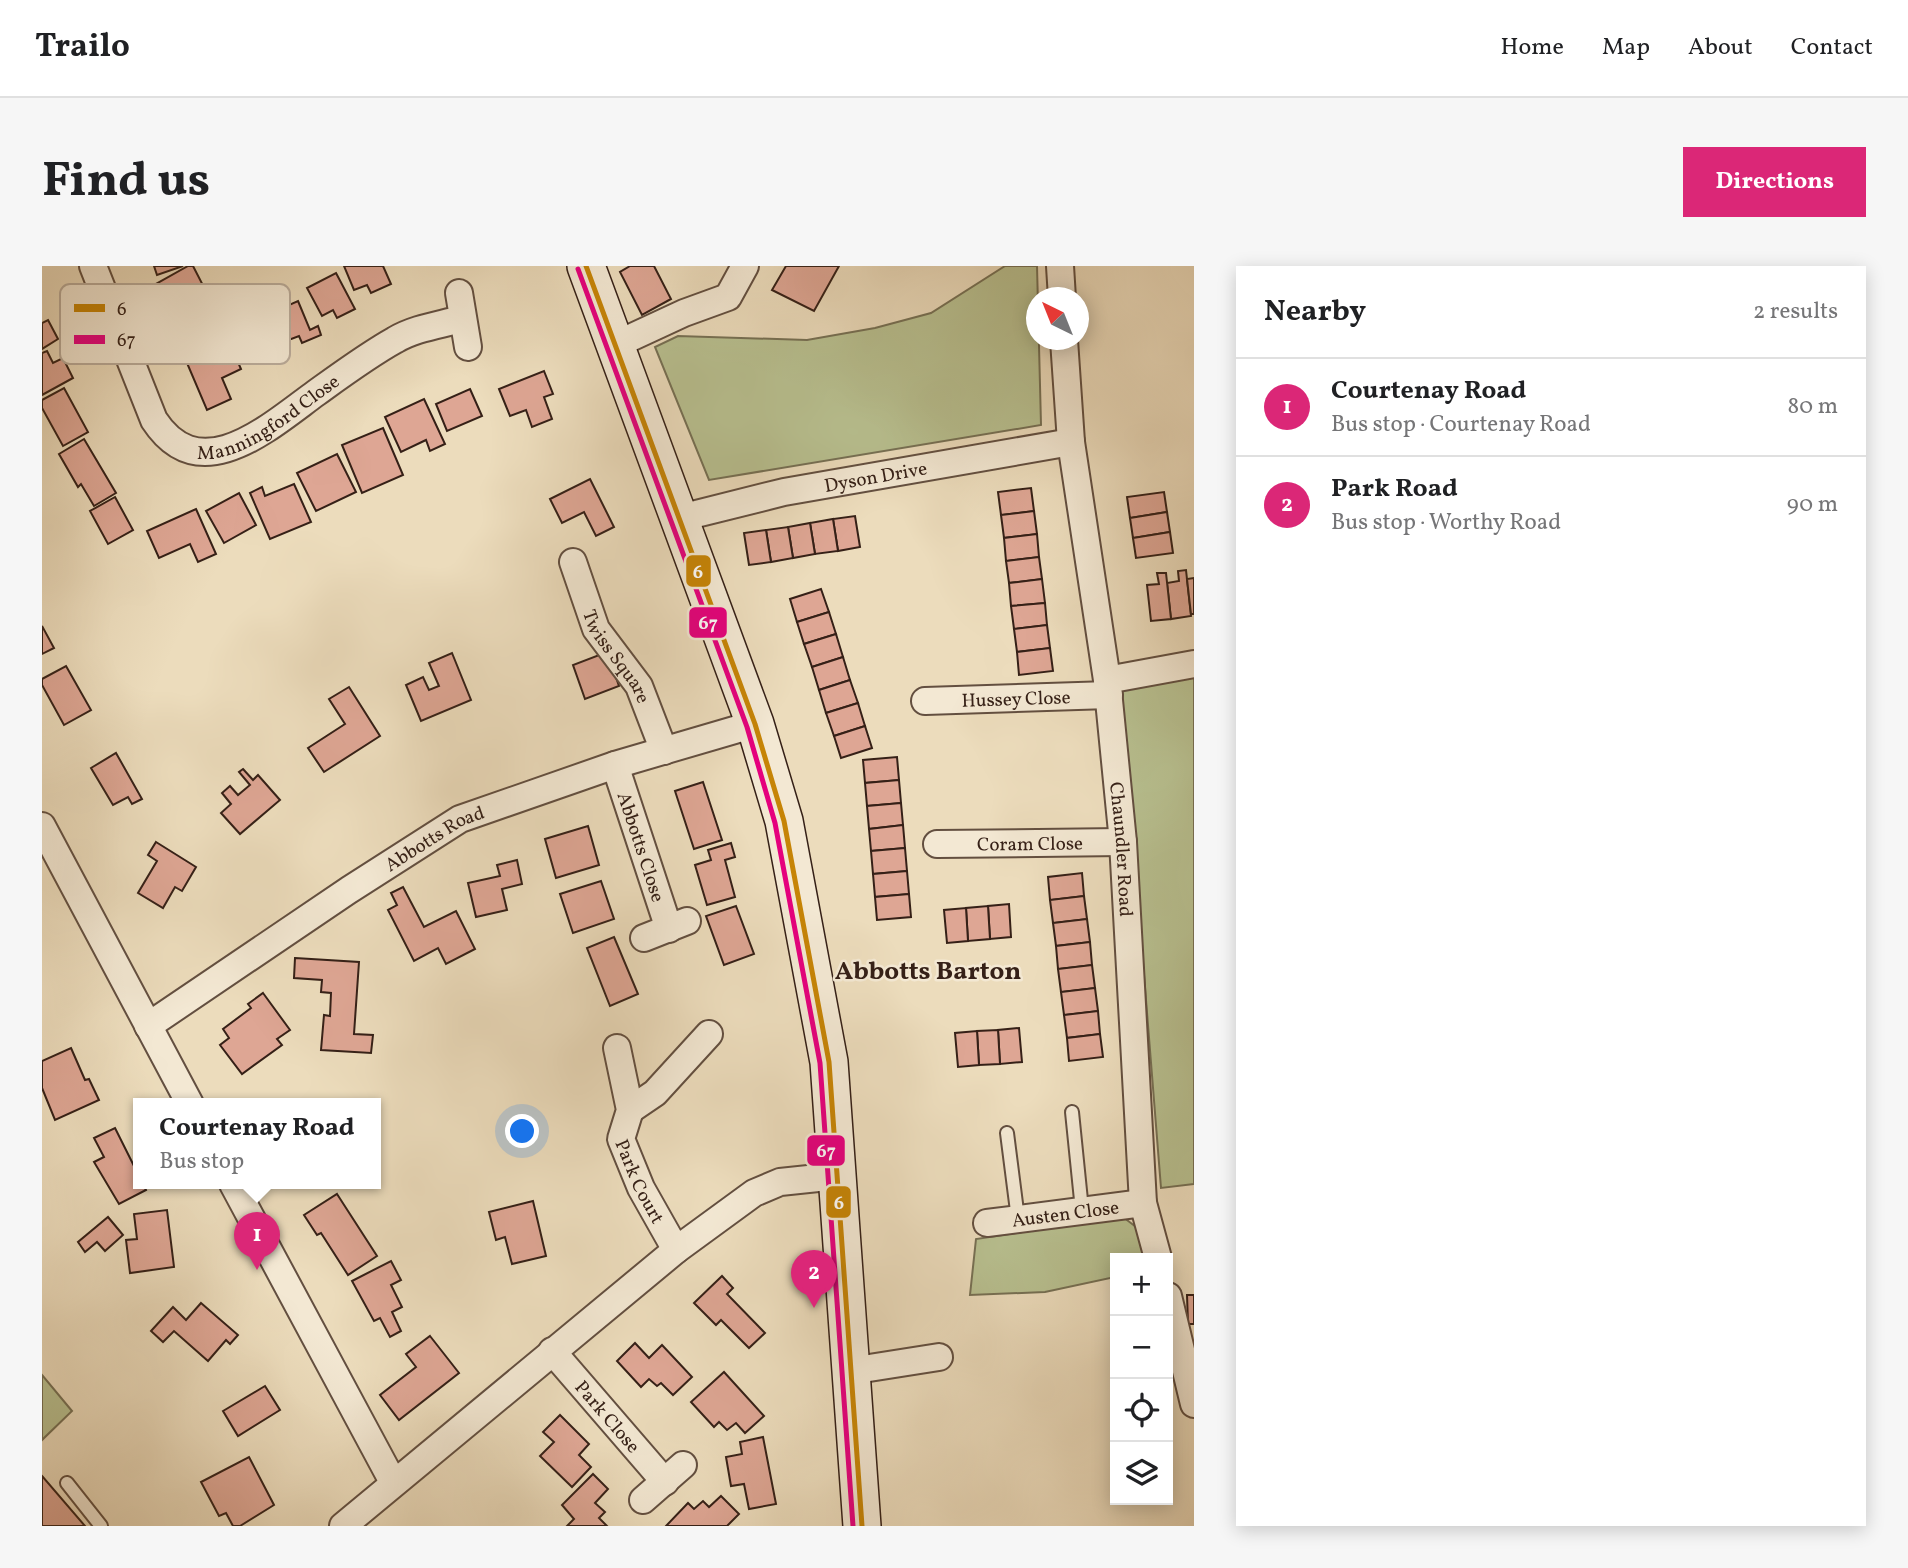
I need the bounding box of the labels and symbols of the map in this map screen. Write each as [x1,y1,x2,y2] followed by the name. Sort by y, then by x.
[60,284,290,364] legend
[1026,287,1089,350] north arrow
[117,297,127,323] text: 6
[117,328,136,354] text: 67
[197,369,345,467] street label: Manningford Close
[822,456,929,500] street label: Dyson Drive
[685,554,712,588] line badge: 6
[693,560,703,586] text: 6
[575,606,655,707] street label: Twiss Square
[688,606,728,639] line badge: 67
[698,611,718,637] text: 67
[961,685,1071,715] street label: Hussey Close
[1102,781,1138,918] street label: Chaundler Road
[610,789,670,906] street label: Abbotts Close
[380,801,488,879] street label: Abbotts Road
[977,831,1083,859] street label: Coram Close
[835,954,1021,990] district label: Abbotts Barton
[505,1114,539,1148] your location
[806,1134,846,1167] line badge: 67
[607,1136,670,1229] street label: Park Court
[816,1139,836,1165] text: 67
[825,1185,852,1219] line badge: 6
[834,1191,844,1217] text: 6
[1010,1195,1121,1235] street label: Austen Close
[234,1212,280,1270] pin: 1
[791,1250,837,1308] pin: 2
[568,1376,645,1459] street label: Park Close

